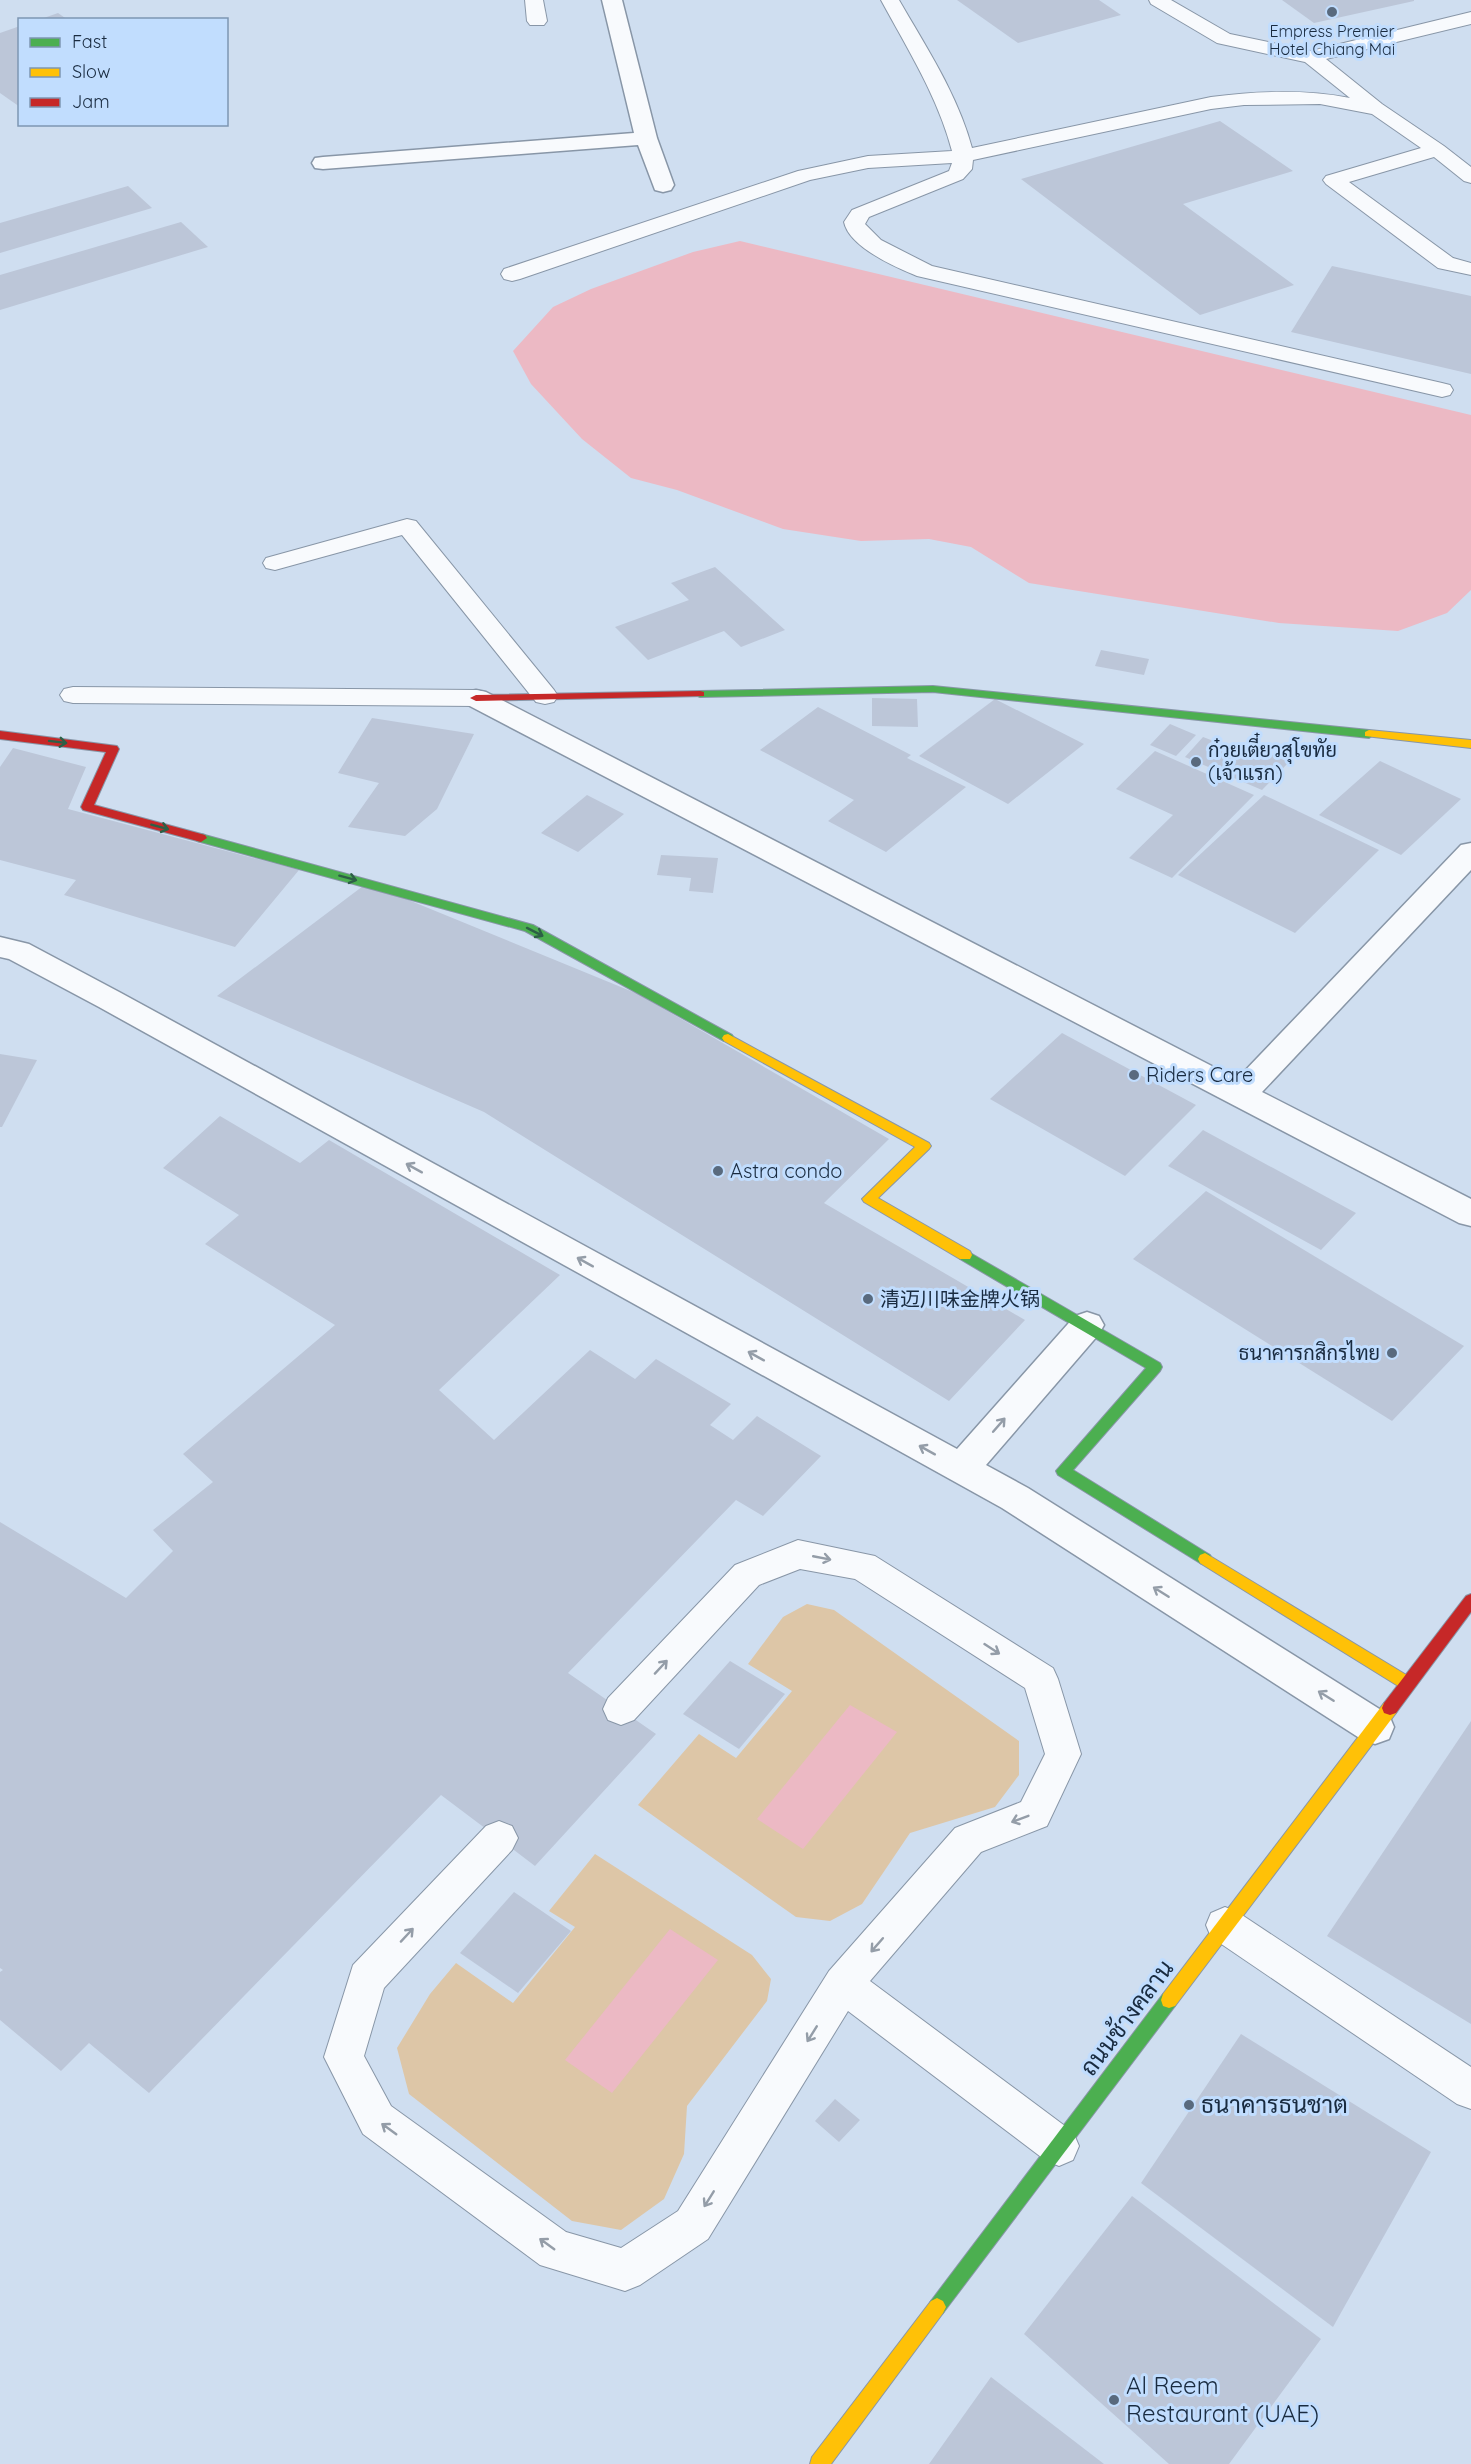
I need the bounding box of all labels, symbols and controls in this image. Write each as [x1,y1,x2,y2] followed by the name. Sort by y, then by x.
[1325,5,1339,19] marker: Empress Premier Hotel Chiang Mai
[18,18,228,126] legend
[1269,21,1395,59] place label: Empress Premier Hotel Chiang Mai
[72,30,107,53] text: Fast
[72,60,110,83] text: Slow
[72,90,110,113] text: Jam
[1208,732,1337,785] place label: ก๋วยเตี๋ยวสุโขทัย (เจ้าแรก)
[48,737,67,748] one-way arrow
[1189,755,1203,769] marker: ก๋วยเตี๋ยวสุโขทัย (เจ้าแรก)
[150,822,169,833] one-way arrow
[338,873,357,884] one-way arrow
[526,926,544,938] one-way arrow
[1146,1062,1253,1087] place label: Riders Care
[1127,1068,1141,1082] marker: Riders Care
[730,1158,842,1183] place label: Astra condo
[406,1162,423,1174] one-way arrow
[711,1164,725,1178] marker: Astra condo
[577,1256,594,1268] one-way arrow
[880,1286,1040,1311] place label: 清迈川味金牌火锅
[861,1292,875,1306] marker: 清迈川味金牌火锅
[1239,1340,1380,1365] place label: ธนาคารกสิกรไทย
[1385,1346,1399,1360] marker: ธนาคารกสิกรไทย
[748,1350,765,1362] one-way arrow
[992,1417,1006,1432] one-way arrow
[918,1444,936,1455] one-way arrow
[812,1553,832,1564] one-way arrow
[1153,1585,1170,1597] one-way arrow
[984,1643,1000,1655] one-way arrow
[654,1659,668,1674] one-way arrow
[1317,1689,1334,1702] one-way arrow
[1011,1815,1030,1826] one-way arrow
[400,1928,414,1943] one-way arrow
[870,1937,884,1952] one-way arrow
[1073,1954,1179,2081] street label: ถนนช้างคลาน
[806,2025,818,2042] one-way arrow
[1201,2089,1348,2119] place label: ธนาคารธนชาต
[1182,2098,1196,2112] marker: ธนาคารธนชาต
[382,2123,398,2135] one-way arrow
[703,2190,715,2207] one-way arrow
[539,2238,555,2250] one-way arrow
[1126,2370,1319,2428] place label: Al Reem Restaurant (UAE)
[1107,2393,1121,2407] marker: Al Reem Restaurant (UAE)

